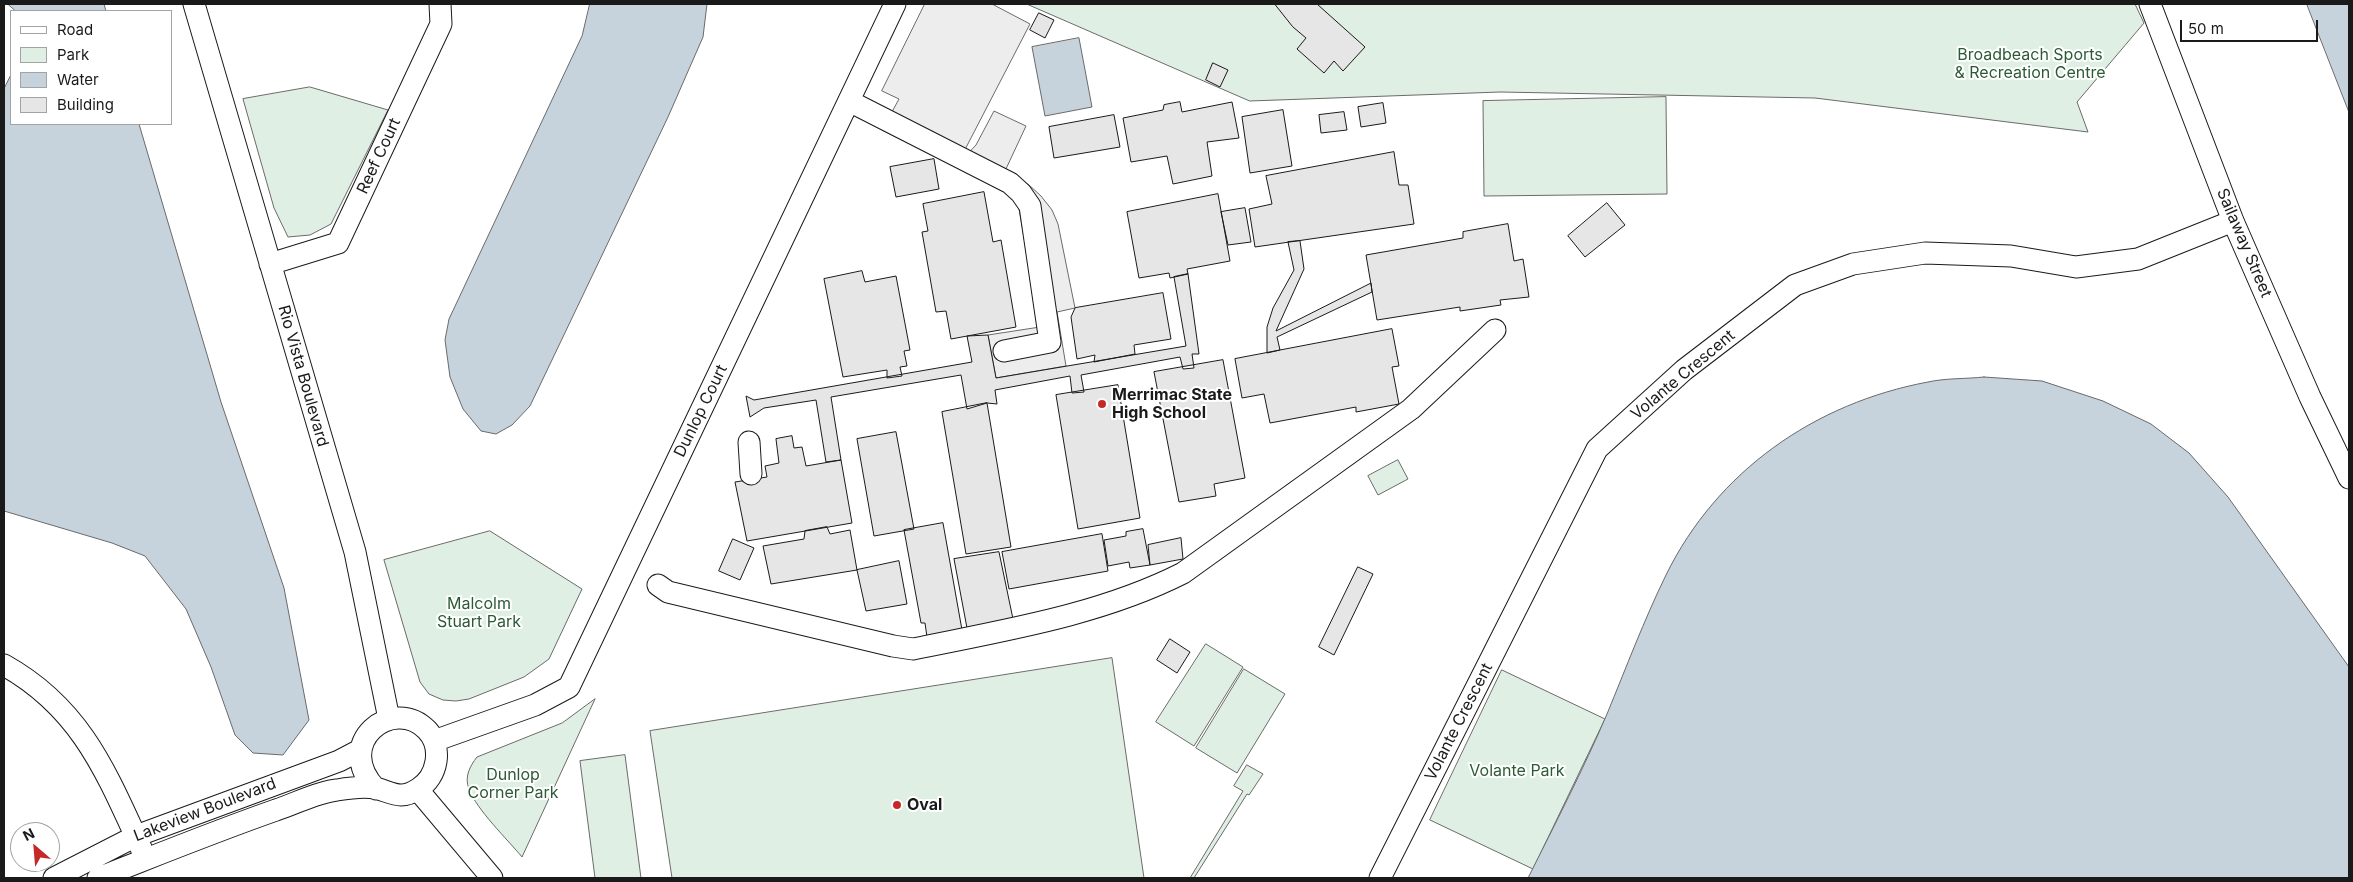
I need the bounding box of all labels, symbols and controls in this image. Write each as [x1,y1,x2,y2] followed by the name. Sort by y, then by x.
[10,10,172,125] legend
[2183,10,2320,42] scale bar
[2188,19,2224,38] text: 50 m
[57,20,93,39] text: Road
[57,45,89,64] text: Park
[1954,45,2106,83] park label: Broadbeach Sports & Recreation Centre
[57,70,99,89] text: Water
[57,95,114,114] text: Building
[353,115,405,197] street label: Reef Court
[2212,186,2276,300] street label: Sailaway Street
[274,303,332,449] street label: Rio Vista Boulevard
[1627,326,1739,424] street label: Volante Crescent
[670,362,732,460] street label: Dunlop Court
[1112,385,1232,423] place label: Merrimac State High School
[1096,398,1108,410] marker: Merrimac State High School
[437,594,521,632] park label: Malcolm Stuart Park
[1421,660,1497,784] street label: Volante Crescent
[1469,761,1565,781] park label: Volante Park
[467,765,559,803] park label: Dunlop Corner Park
[131,774,279,846] street label: Lakeview Boulevard
[907,795,942,815] place label: Oval
[891,799,903,811] marker: Oval
[10,822,60,872] north arrow
[20,824,37,844] text: N

